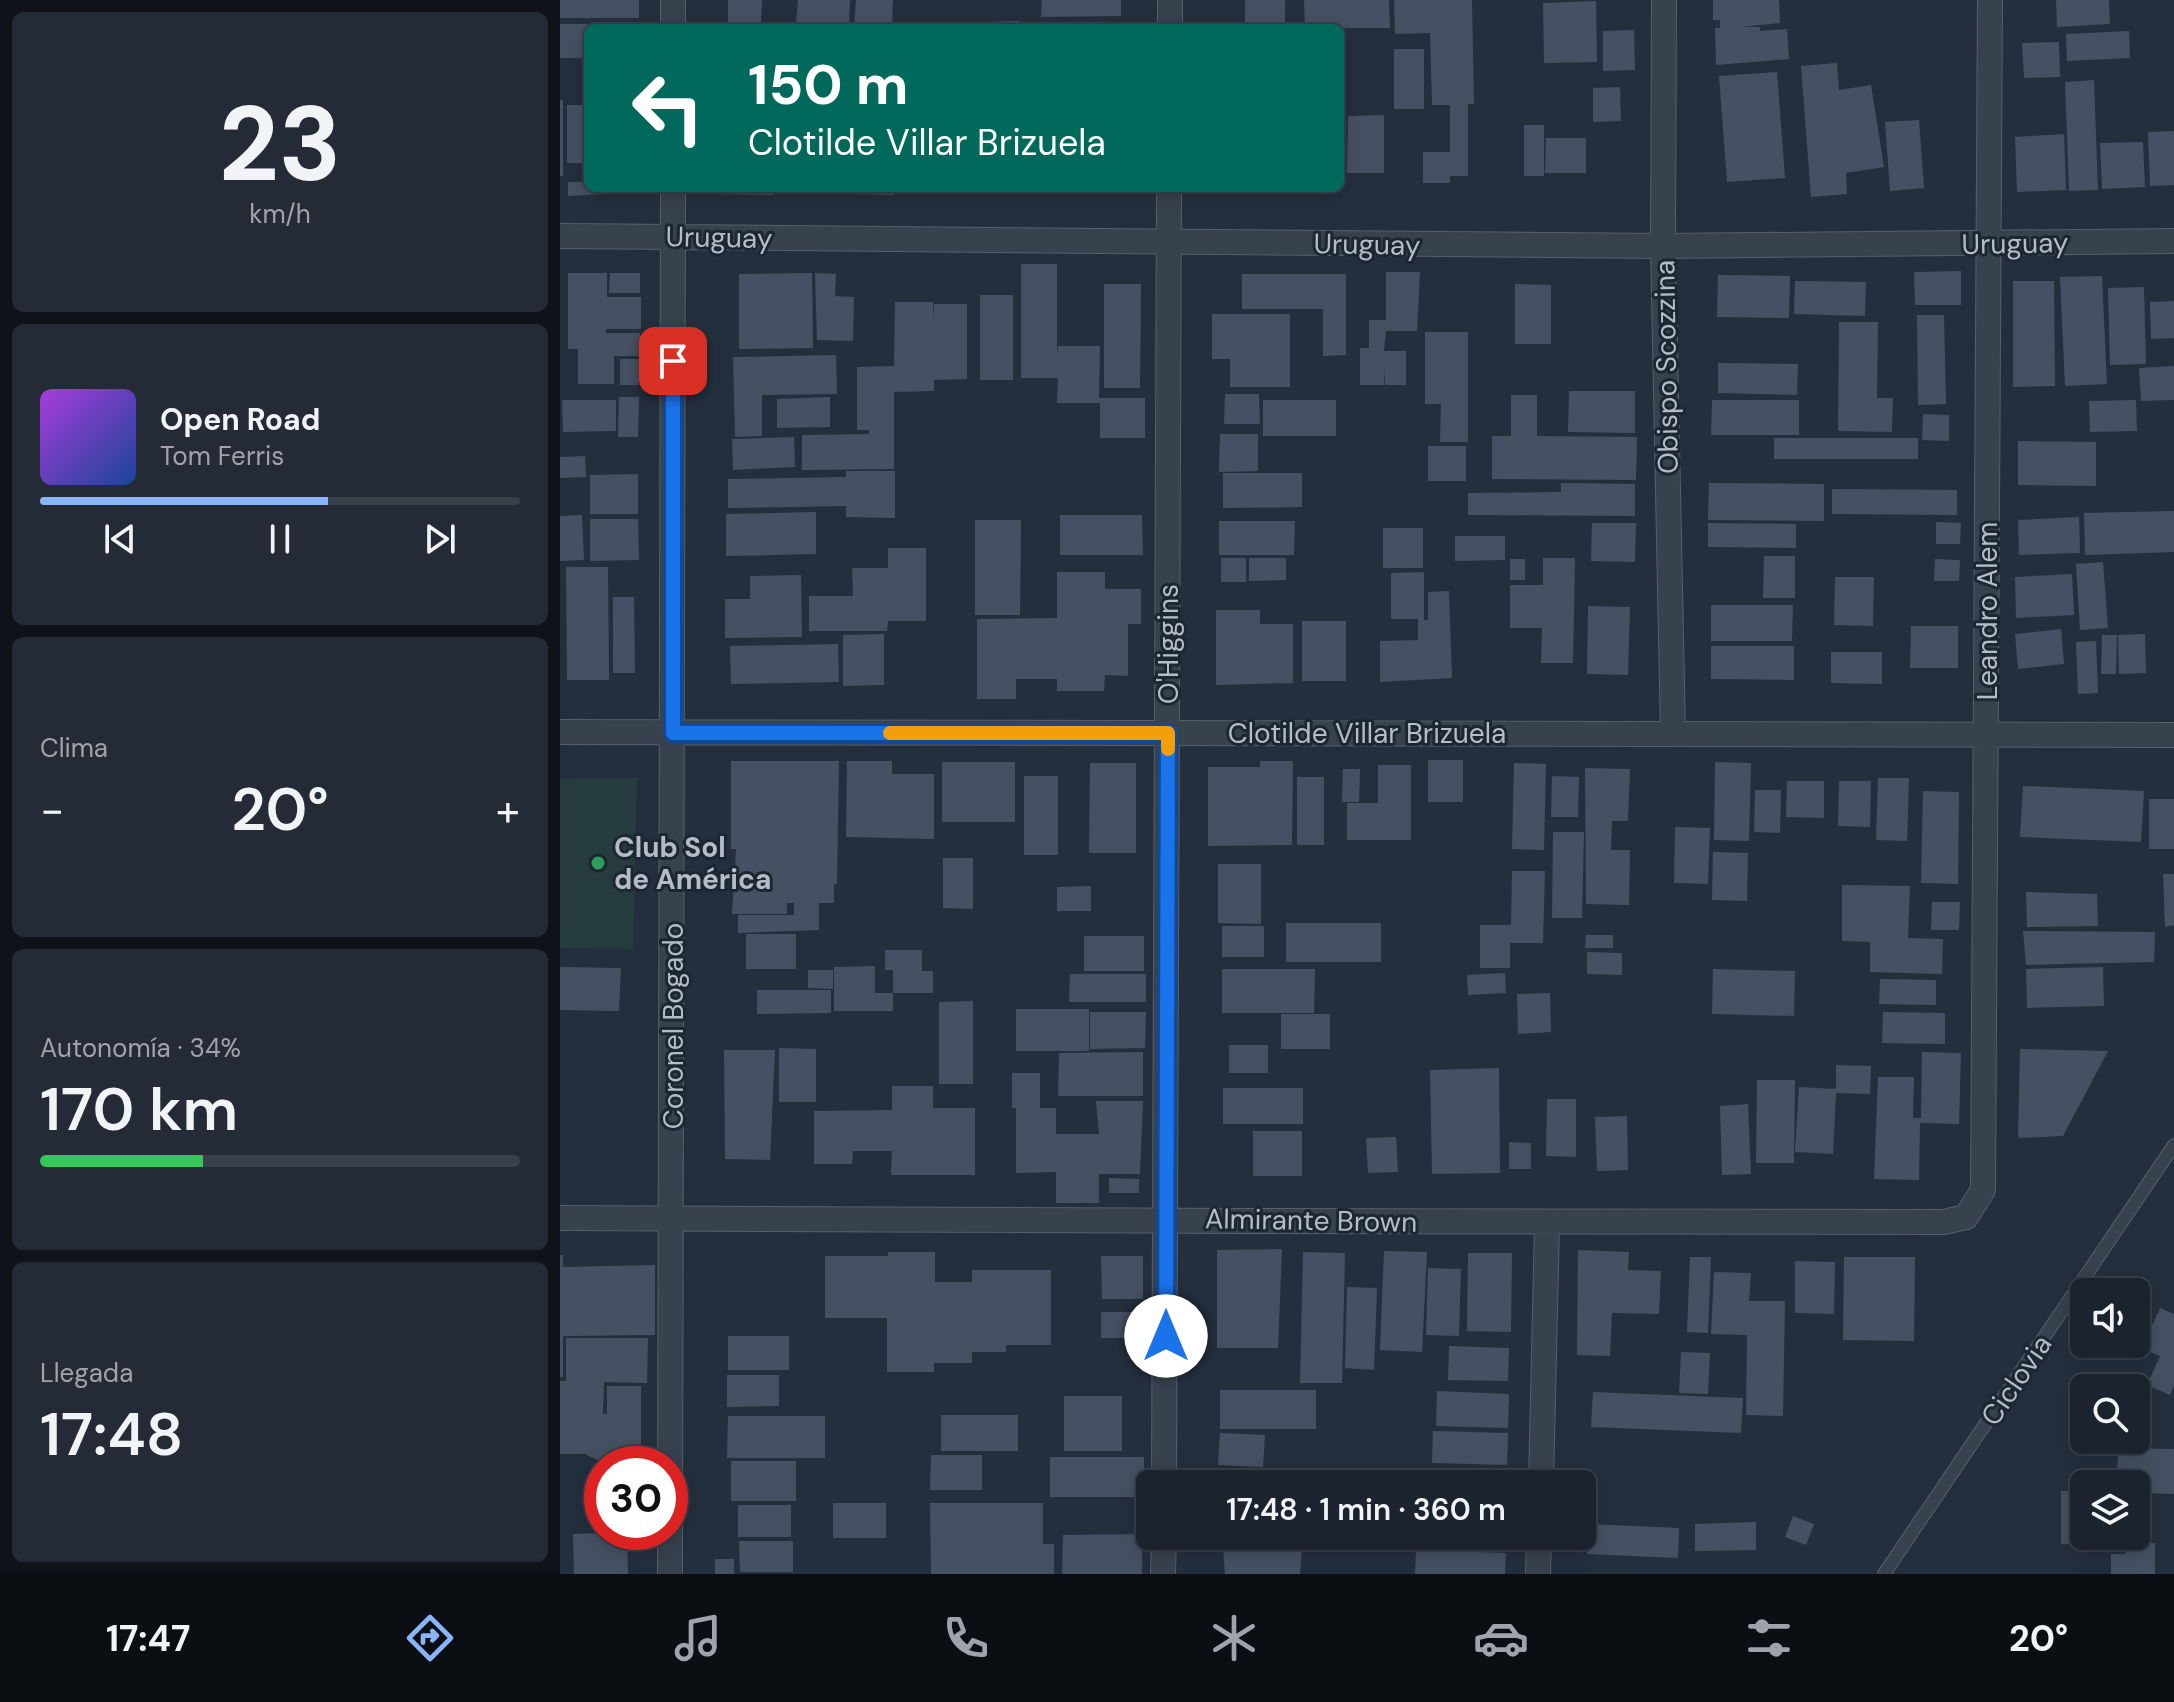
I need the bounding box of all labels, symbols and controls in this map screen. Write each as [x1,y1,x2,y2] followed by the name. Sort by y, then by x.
[748,48,909,121] text: 150 m
[616,56,720,160] icon: left
[219,77,341,212] text: 23
[748,119,1106,166] text: Clotilde Villar Brizuela
[249,197,311,231] text: km/h
[665,218,773,257] street label: Uruguay
[1961,224,2069,263] street label: Uruguay
[1313,225,1421,264] street label: Uruguay
[1646,260,1687,474] street label: Obispo Scozzina
[639,327,707,395] pin
[651,339,695,383] icon: arrive
[160,400,320,439] text: Open Road
[160,439,284,473] text: Tom Ferris
[98,517,142,561] icon: previous
[258,517,302,561] icon: pause
[418,517,462,561] icon: next
[1969,522,2006,700] street label: Leandro Alem
[1150,584,1187,704] street label: O'Higgins
[1228,715,1506,752] street label: Clotilde Villar Brizuela
[40,731,108,765] text: Clima
[231,770,329,849] text: 20°
[40,781,64,839] text: −
[496,781,520,839] text: +
[614,829,771,898] place label: Club Sol de América
[589,854,607,872] marker: Club Sol de América
[655,923,692,1129] street label: Coronel Bogado
[40,1031,241,1065] text: Autonomía · 34%
[40,1070,238,1149] text: 170 km
[1205,1200,1417,1241] street label: Almirante Brown
[2070,1278,2150,1550] map controls
[2070,1278,2150,1358] button: sound
[1124,1294,1208,1378] position arrow
[1973,1328,2060,1433] street label: Ciclovia
[40,1356,133,1390] text: Llegada
[2070,1374,2150,1454] button: search
[40,1395,183,1474] text: 17:48
[584,1446,688,1550] speed limit sign: 30
[2070,1470,2150,1550] button: layers
[1226,1490,1506,1529] text: 17:48 · 1 min · 360 m
[402,1610,458,1666] icon: directions
[670,1610,726,1666] icon: music
[938,1610,994,1666] icon: phone
[1206,1610,1262,1666] icon: climate
[1473,1610,1529,1666] icon: car
[1741,1610,1797,1666] icon: filters
[106,1615,190,1662] text: 17:47
[2009,1615,2068,1662] text: 20°

